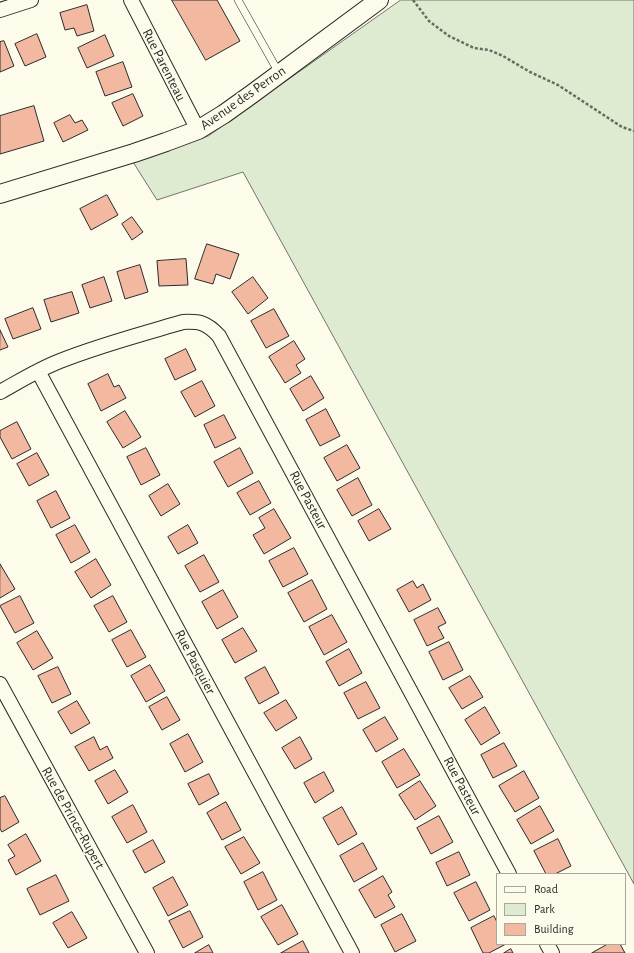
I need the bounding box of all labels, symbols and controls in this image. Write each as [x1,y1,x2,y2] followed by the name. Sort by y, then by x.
[139,26,189,104] street label: Rue Parenteau
[197,62,289,134] street label: Avenue des Perron
[286,468,330,532] street label: Rue Pasteur
[171,627,219,697] street label: Rue Pasquier
[440,754,484,818] street label: Rue Pasteur
[38,764,108,872] street label: Rue de Prince-Rupert
[496,873,626,945] legend
[534,883,558,895] text: Road
[534,903,555,915] text: Park
[534,923,574,935] text: Building

